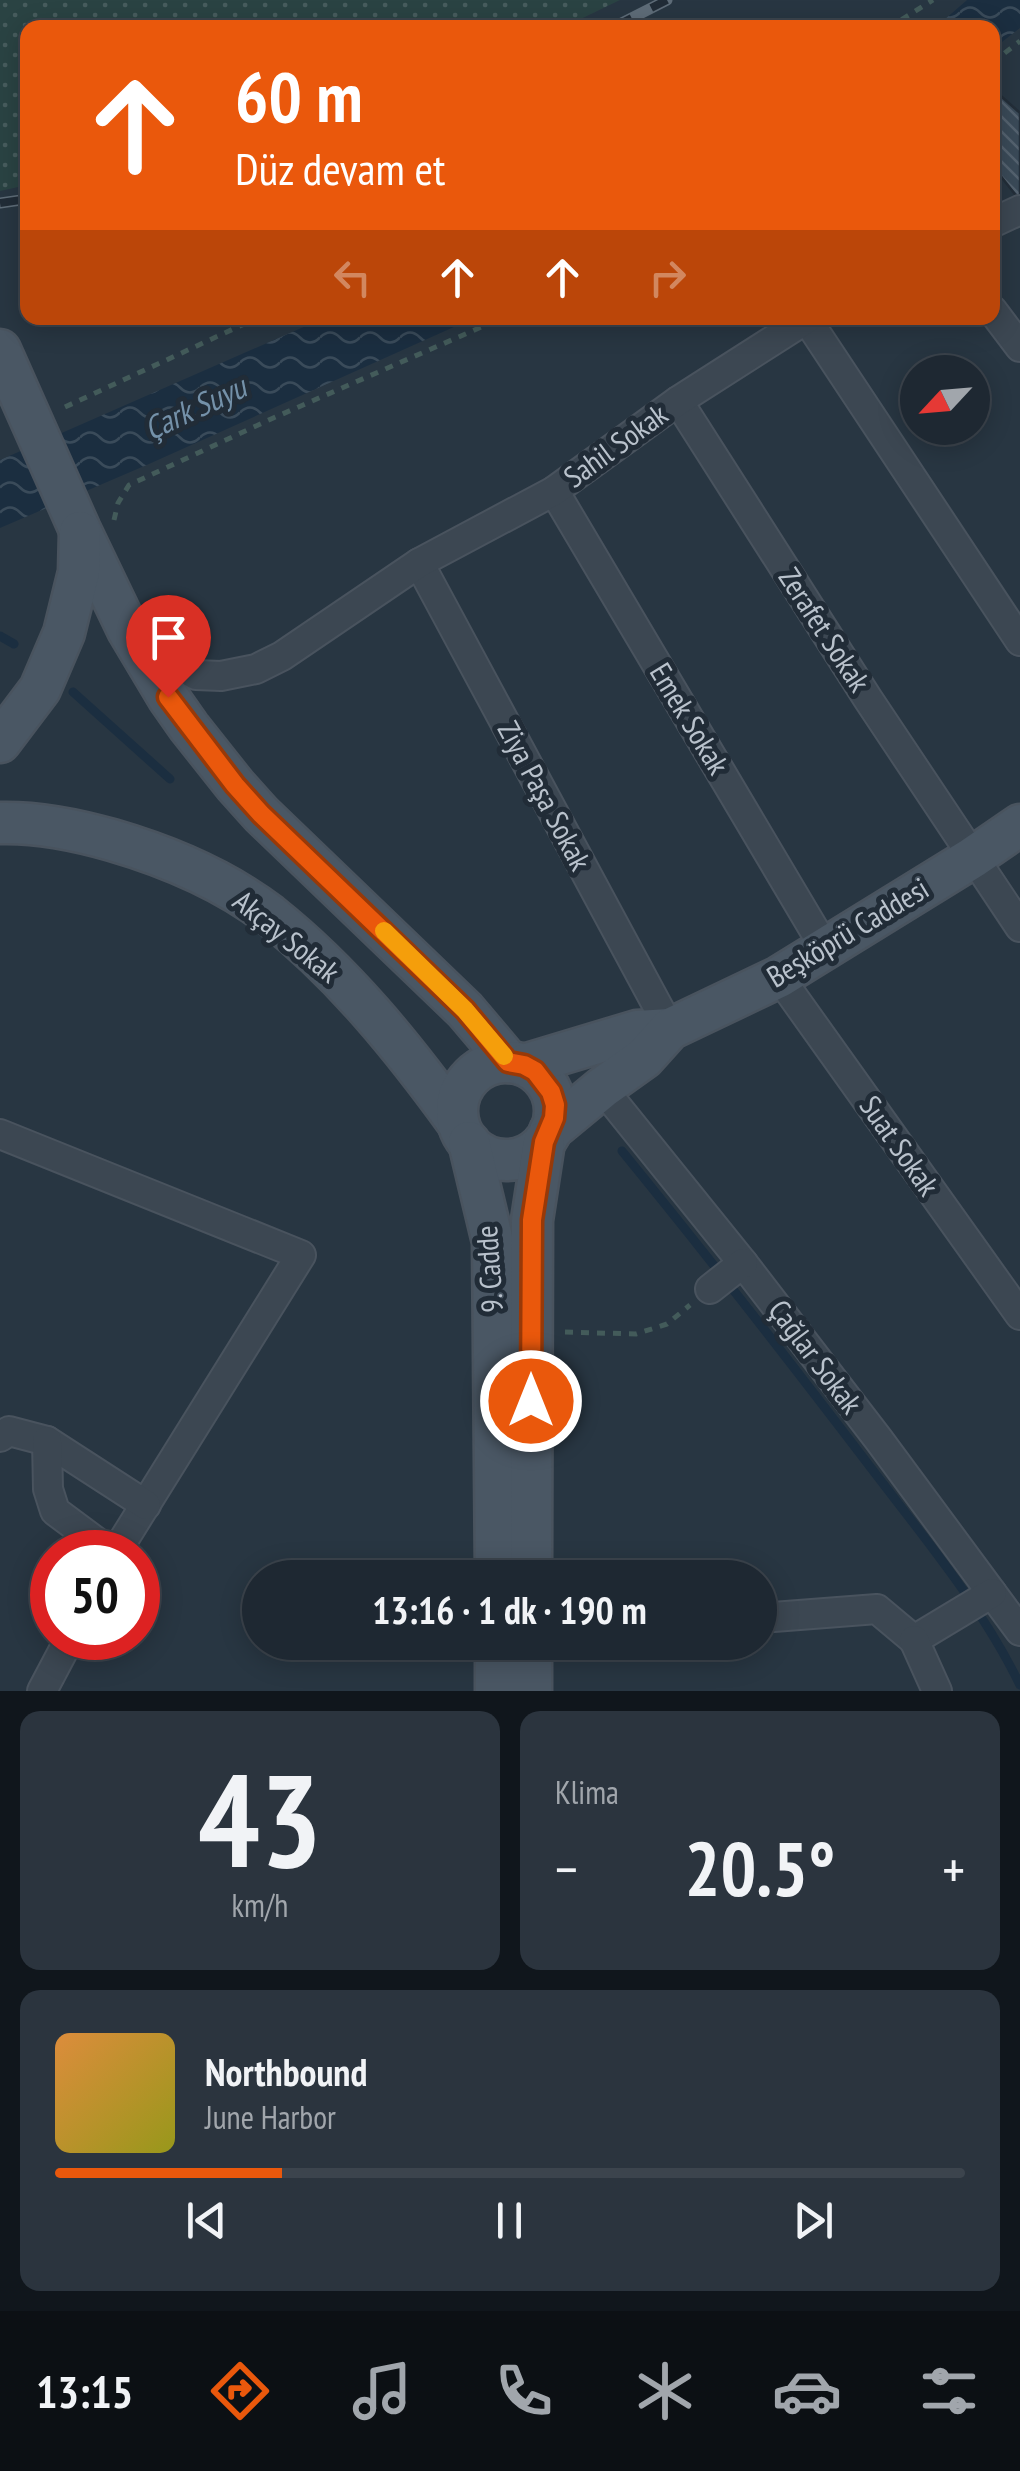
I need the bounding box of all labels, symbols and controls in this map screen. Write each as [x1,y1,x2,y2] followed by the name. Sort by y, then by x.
[235,51,363,141] text: 60 m
[70,60,200,190] icon: ahead
[235,139,445,197] text: Düz devam et
[325,250,380,305] icon: left
[430,250,485,305] icon: ahead
[535,250,590,305] icon: ahead
[640,250,695,305] icon: right
[900,355,990,445] north arrow
[900,355,990,445] map controls
[137,364,254,449] water label: Çark Suyu
[556,394,675,496] street label: Sahil Sokak
[771,560,880,699] street label: Zerafet Sokak
[126,595,211,698] pin
[141,610,196,665] icon: arrive
[642,655,739,781] street label: Emek Sokak
[490,714,601,877] street label: Ziya Paşa Sokak
[759,868,935,995] street label: Beşköprü Caddesi
[226,881,348,991] street label: Akçay Sokak
[852,1087,949,1203] street label: Suat Sokak
[466,1224,511,1314] street label: 9. Cadde
[761,1291,872,1421] street label: Çağlar Sokak
[479,1349,583,1453] position arrow
[30,1530,160,1660] speed limit sign: 50
[372,1585,647,1634] text: 13:16 · 1 dk · 190 m
[198,1735,322,1903] text: 43
[555,1771,619,1813] text: Klima
[685,1820,835,1917] text: 20.5°
[555,1833,578,1904] text: −
[942,1833,965,1904] text: +
[232,1884,288,1926] text: km/h
[205,2047,367,2096] text: Northbound
[205,2096,336,2138] text: June Harbor
[179,2193,234,2248] icon: previous
[482,2193,537,2248] icon: pause
[786,2193,841,2248] icon: next
[205,2356,275,2426] icon: directions
[347,2356,417,2426] icon: music
[489,2356,559,2426] icon: phone
[630,2356,700,2426] icon: climate
[772,2356,842,2426] icon: car
[914,2356,984,2426] icon: filters
[36,2362,133,2420] text: 13:15

